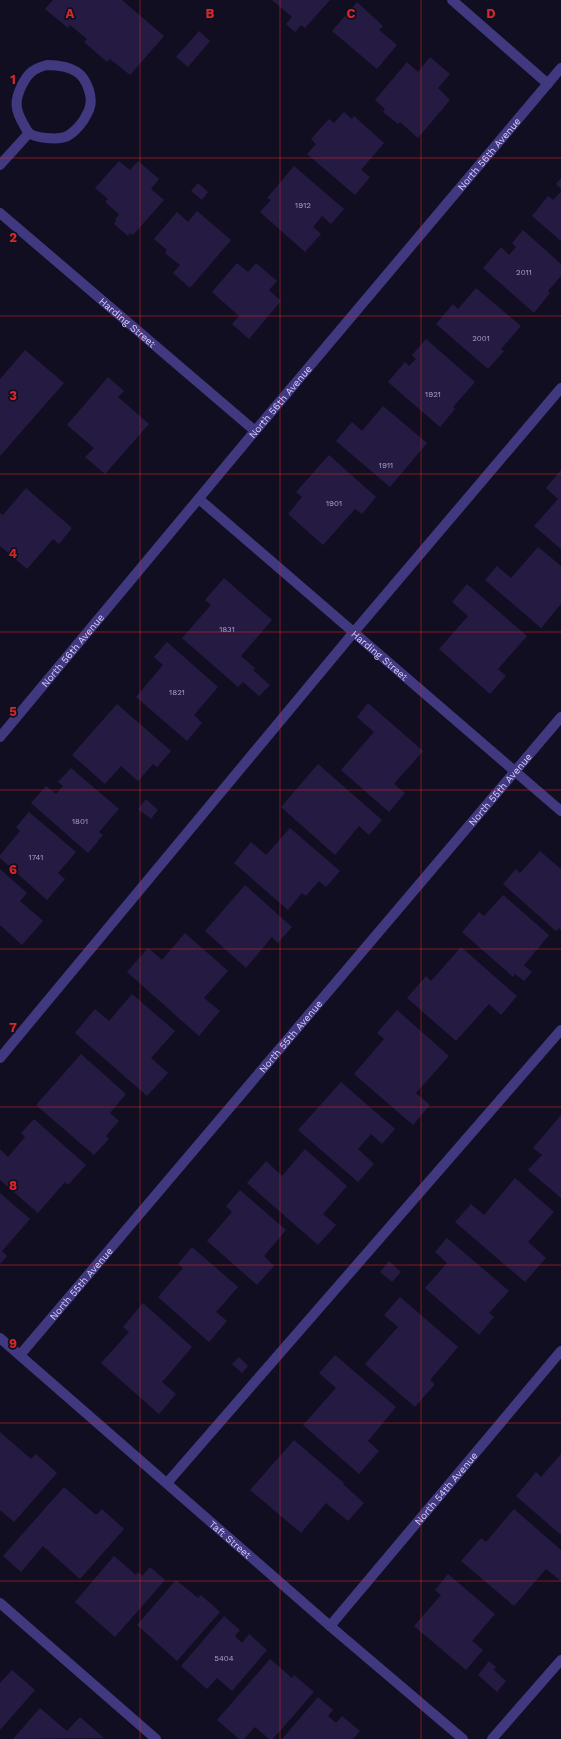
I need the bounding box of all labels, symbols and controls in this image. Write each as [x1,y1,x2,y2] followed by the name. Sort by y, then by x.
[66,6,75,21] text: A
[206,6,215,21] text: B
[347,6,356,21] text: C
[486,6,496,21] text: D
[10,72,16,87] text: 1
[455,115,523,193] street label: North 56th Avenue
[295,201,311,210] house number: 1912
[9,230,17,245] text: 2
[516,268,532,277] house number: 2011
[97,295,159,350] street label: Harding Street
[472,334,490,343] house number: 2001
[247,363,314,440] street label: North 56th Avenue
[9,388,17,403] text: 3
[425,390,441,399] house number: 1921
[379,461,393,470] house number: 1911
[326,499,342,508] house number: 1901
[9,546,18,561] text: 4
[39,612,106,689] street label: North 56th Avenue
[219,625,235,634] house number: 1831
[349,628,411,683] street label: Harding Street
[169,688,185,697] house number: 1821
[9,704,17,719] text: 5
[467,751,534,828] street label: North 55th Avenue
[72,817,88,826] house number: 1801
[29,853,43,862] house number: 1741
[9,862,17,877] text: 6
[257,998,325,1075] street label: North 55th Avenue
[9,1020,17,1035] text: 7
[9,1178,17,1193] text: 8
[47,1245,115,1322] street label: North 55th Avenue
[9,1336,17,1351] text: 9
[412,1450,480,1527] street label: North 54th Avenue
[207,1518,254,1561] street label: Taft Street
[214,1654,234,1663] house number: 5404

